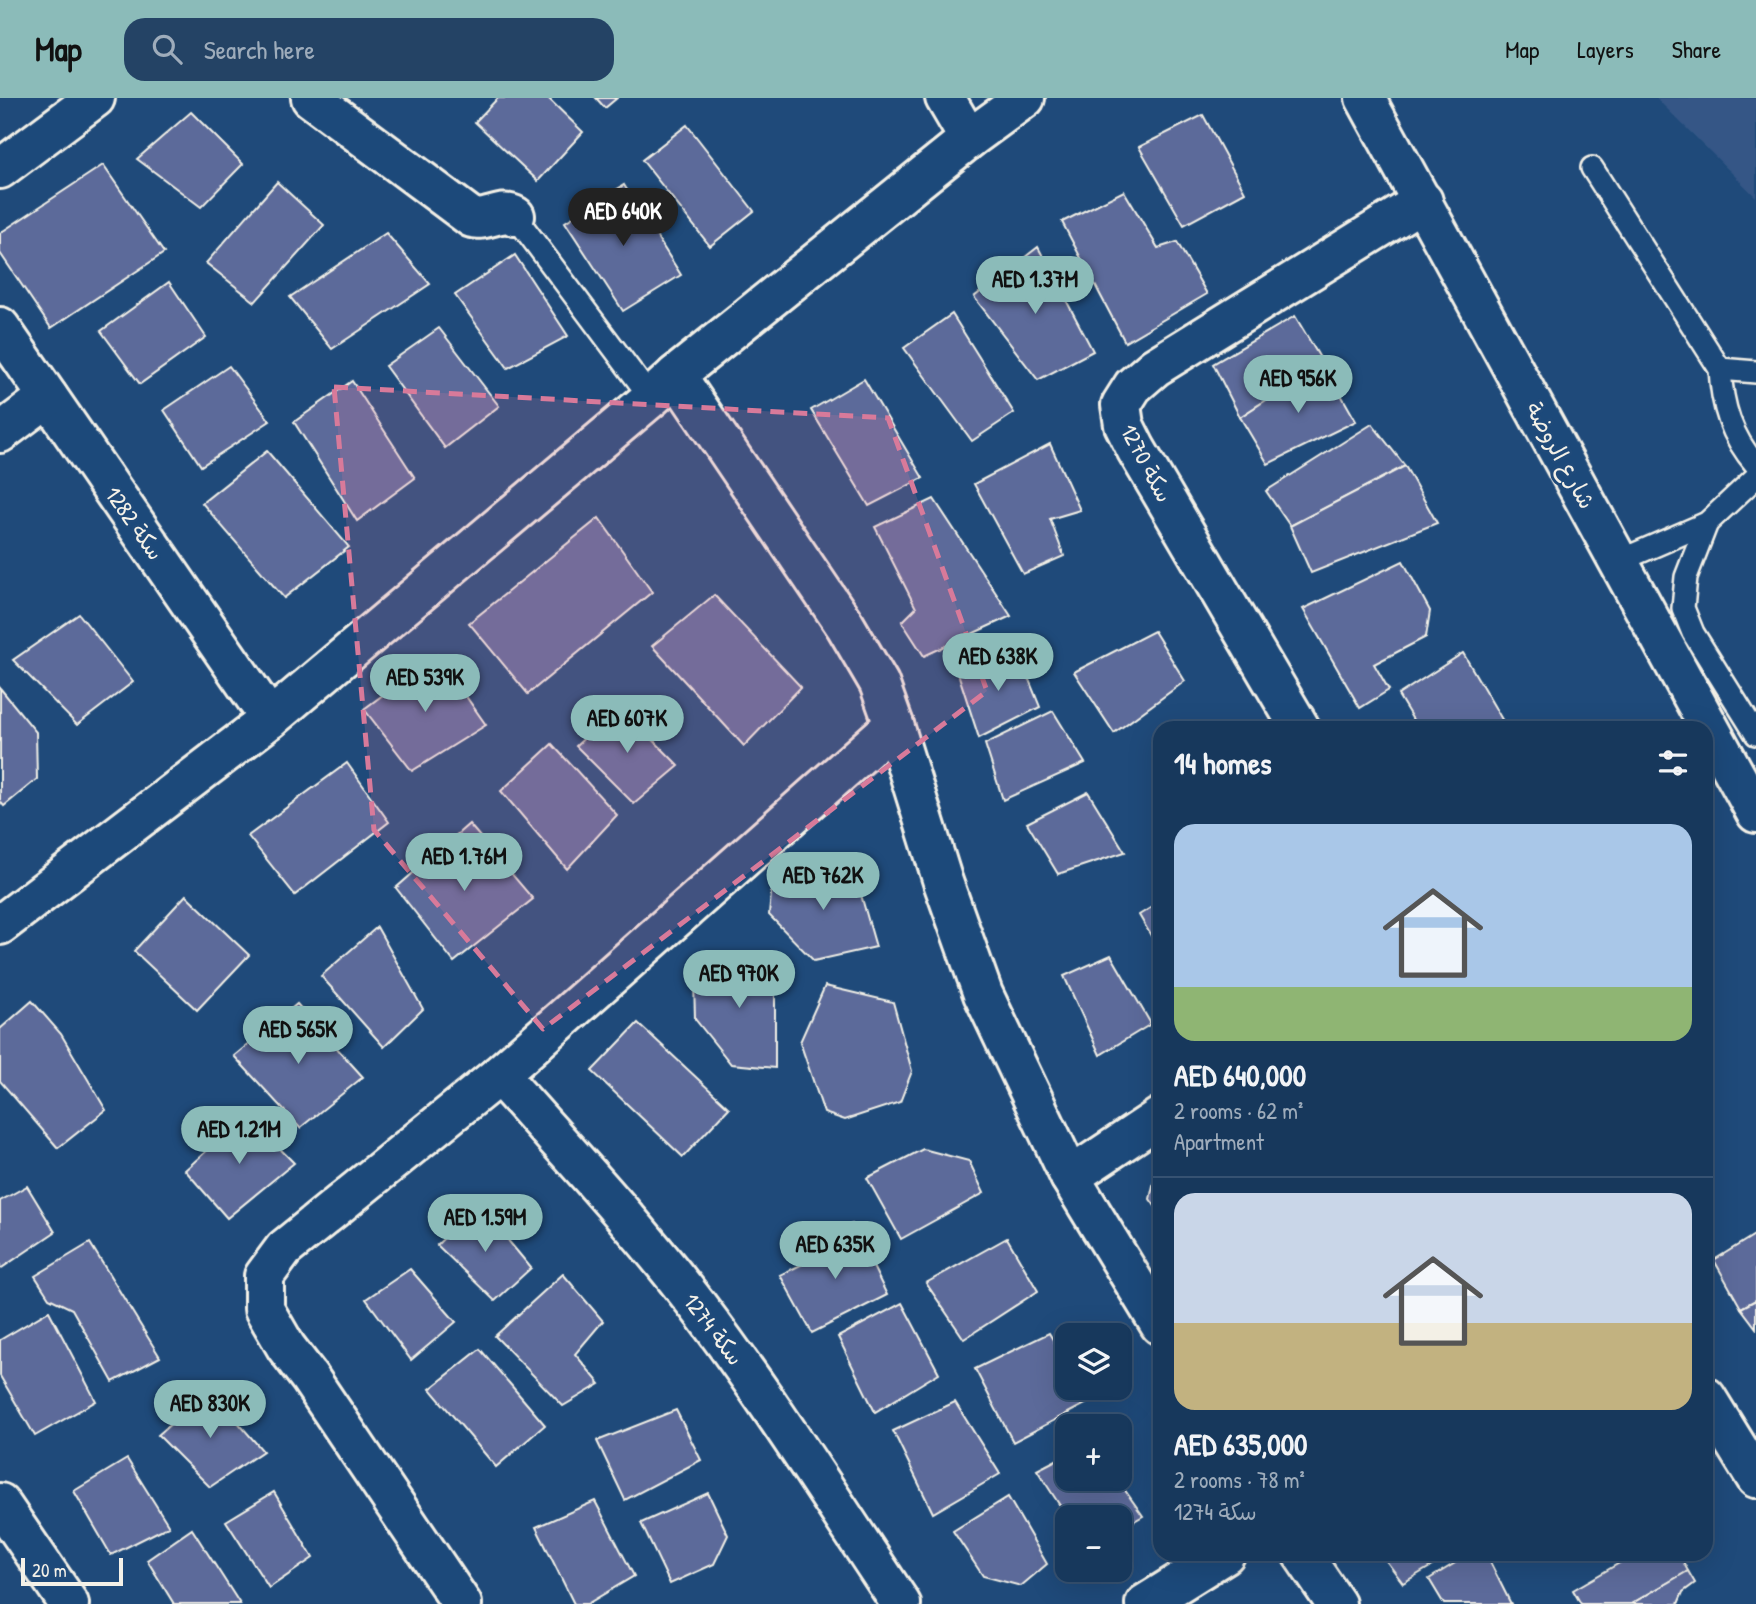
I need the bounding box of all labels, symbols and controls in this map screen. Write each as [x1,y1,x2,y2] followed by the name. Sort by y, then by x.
[124,18,614,81] search box
[35,27,82,71] text: Map
[148,30,186,68] icon: search
[204,32,315,67] text: Search here
[1505,33,1539,65] text: Map
[1577,33,1634,65] text: Layers
[1672,33,1721,65] text: Share
[551,188,695,248] pin: AED 640K
[584,195,662,226] text: AED 640K
[955,256,1115,316] pin: AED 1.37M
[992,263,1078,294] text: AED 1.37M
[1226,356,1370,415] pin: AED 956K
[1260,362,1336,393] text: AED 956K
[1518,396,1603,515] street label: شارع الروضة
[1113,418,1181,508] street label: سكة 1270
[98,480,172,566] street label: سكة 1282
[926,634,1070,693] pin: AED 638K
[958,640,1038,671] text: AED 638K
[353,654,497,714] pin: AED 539K
[386,661,464,692] text: AED 539K
[555,696,699,755] pin: AED 607K
[587,702,667,733] text: AED 607K
[1174,743,1272,783] text: 14 homes
[1654,744,1692,782] icon: filters
[384,834,544,893] pin: AED 1.76M
[421,840,507,871] text: AED 1.76M
[751,852,895,912] pin: AED 762K
[783,859,863,890] text: AED 762K
[1370,870,1496,996] icon: home
[667,950,811,1010] pin: AED 970K
[699,957,779,988] text: AED 970K
[226,1006,370,1066] pin: AED 565K
[259,1013,337,1044] text: AED 565K
[1174,1055,1306,1095] text: AED 640,000
[1174,1095,1303,1126] text: 2 rooms · 62 m²
[159,1107,319,1166] pin: AED 1.21M
[197,1113,281,1144] text: AED 1.21M
[1174,1126,1264,1157] text: Apartment
[405,1194,565,1254] pin: AED 1.59M
[444,1201,526,1232] text: AED 1.59M
[763,1222,907,1281] pin: AED 635K
[796,1228,874,1259] text: AED 635K
[1370,1238,1496,1364] icon: home
[677,1287,751,1371] street label: سكة 1274
[1055,1323,1132,1582] map controls
[1055,1323,1132,1400] button: layers
[138,1380,282,1440] pin: AED 830K
[170,1387,250,1418] text: AED 830K
[1055,1414,1132,1491] button: +
[1174,1424,1308,1464] text: AED 635,000
[1174,1464,1305,1495] text: 2 rooms · 78 m²
[1174,1496,1257,1527] text: سكة 1274
[1055,1505,1132,1582] button: −
[21,1555,122,1587] scale bar
[32,1557,67,1583] text: 20 m

